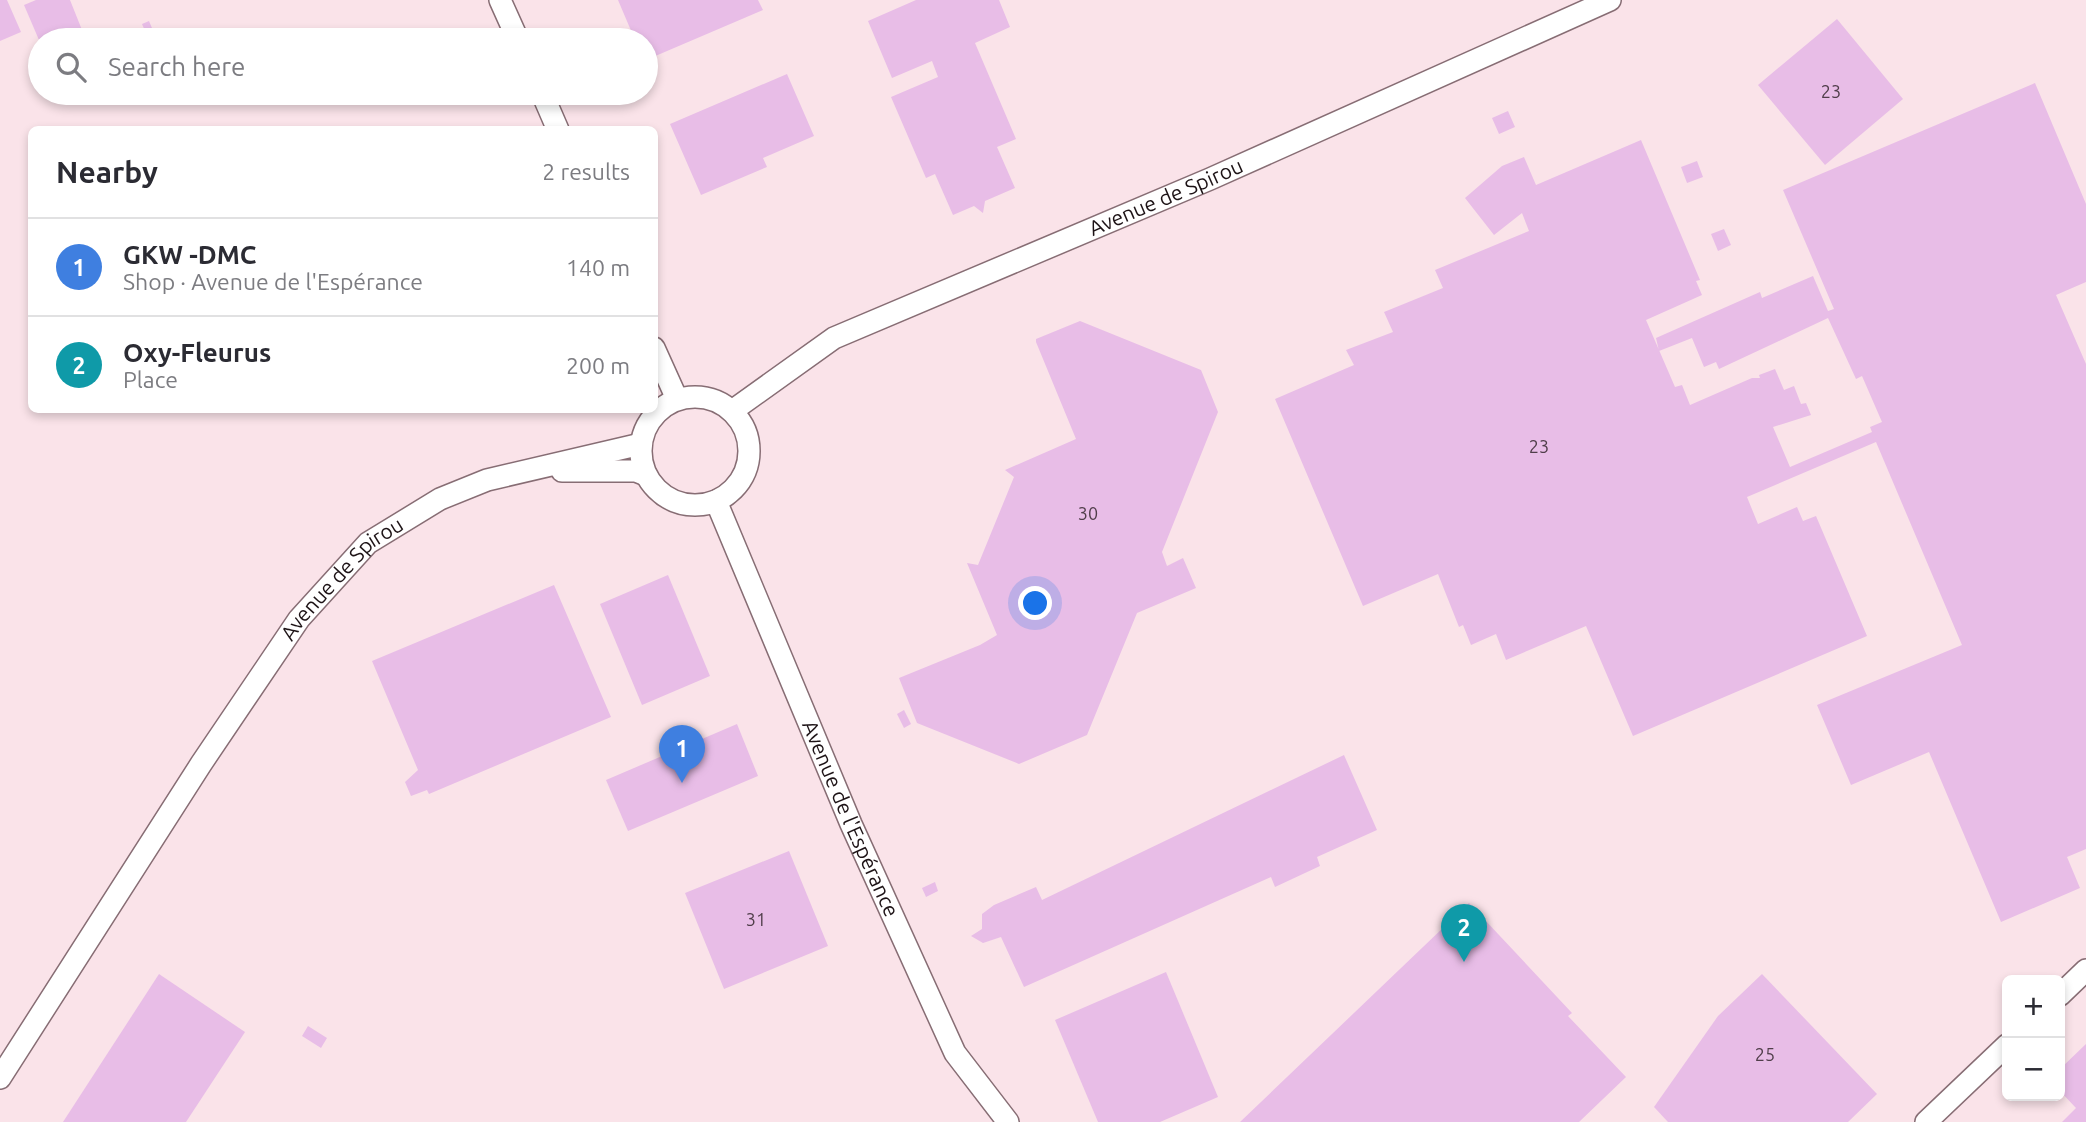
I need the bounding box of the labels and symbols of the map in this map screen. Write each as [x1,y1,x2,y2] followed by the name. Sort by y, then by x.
[1821,81,1841,101] house number: 23
[1085,153,1246,240] street label: Avenue de Spirou
[1529,436,1549,456] house number: 23
[1078,503,1098,523] house number: 30
[275,512,407,644] street label: Avenue de Spirou
[1018,586,1052,620] your location
[798,717,905,920] street label: Avenue de l'Espérance
[659,725,705,783] pin: 1
[1441,904,1487,962] pin: 2
[746,909,766,929] house number: 31
[1755,1044,1775,1064] house number: 25

